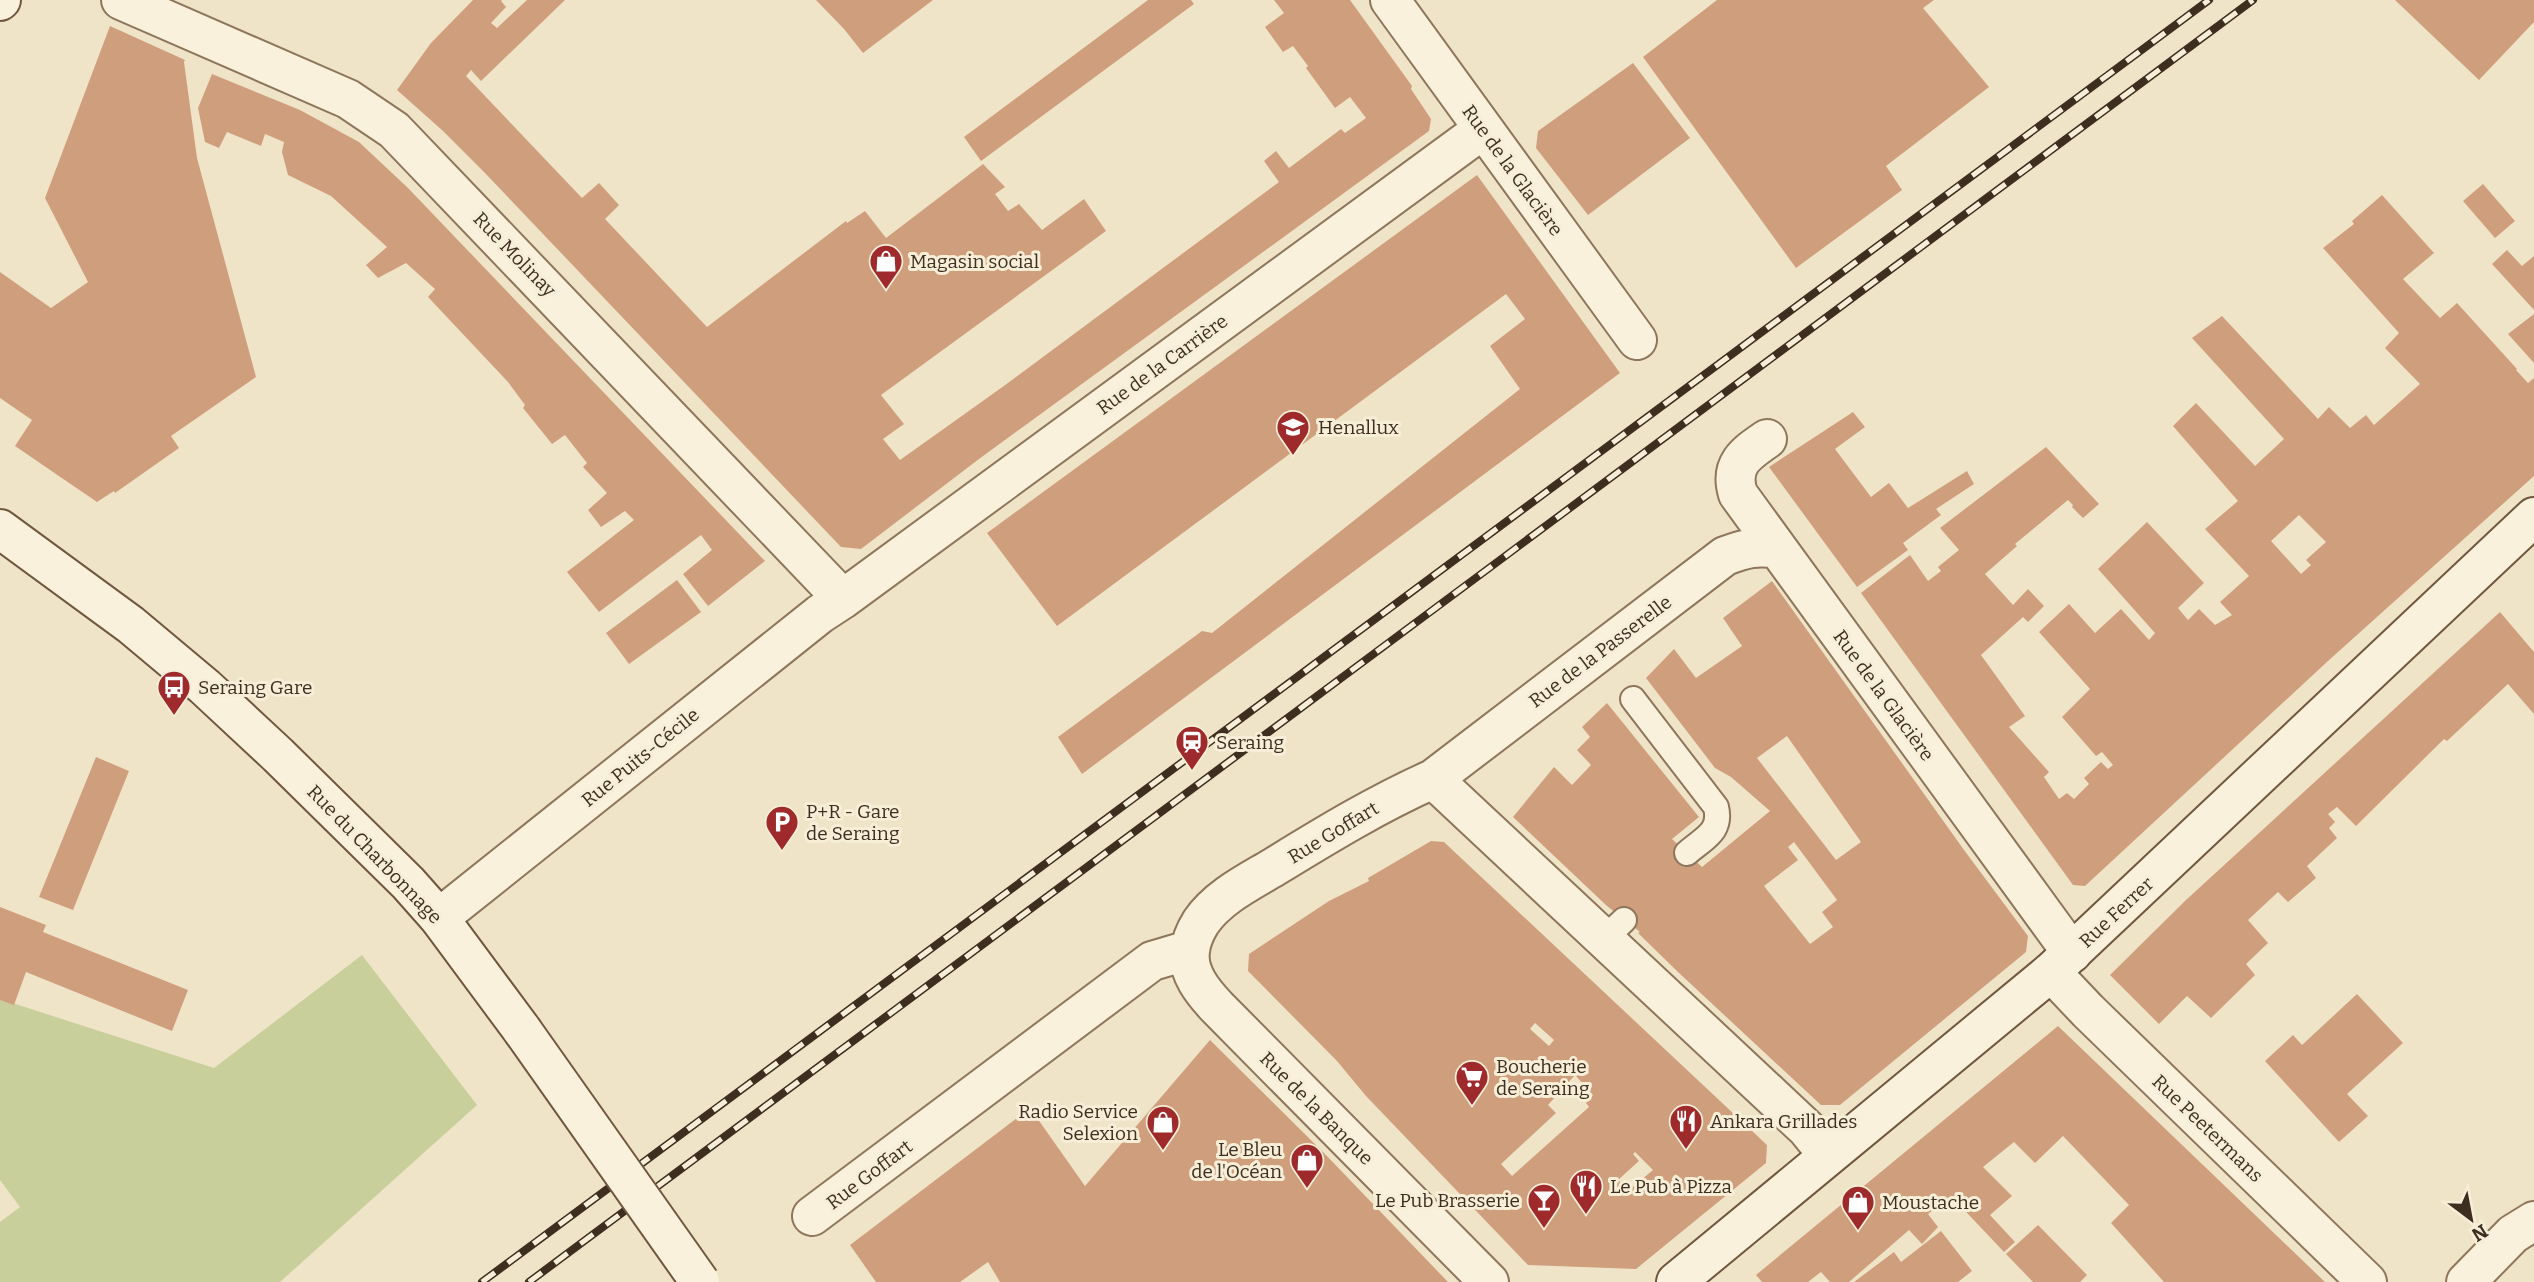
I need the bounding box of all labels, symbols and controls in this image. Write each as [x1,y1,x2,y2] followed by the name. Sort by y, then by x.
[1457,100,1568,240] street label: Rue de la Glacière
[469,207,561,302] street label: Rue Molinay
[867,242,905,291] shop icon: Magasin social
[910,250,1039,273] place label: Magasin social
[1092,309,1232,420] street label: Rue de la Carrière
[1274,408,1312,457] school or university icon: Henallux
[1318,416,1399,439] place label: Henallux
[1524,590,1676,712] street label: Rue de la Passerelle
[1828,625,1939,765] street label: Rue de la Glacière
[155,668,193,717] bus stop icon: Seraing Gare
[198,676,312,699] place label: Seraing Gare
[577,703,704,812] street label: Rue Puits-Cécile
[1173,723,1211,772] station icon: Seraing
[1216,731,1284,754] place label: Seraing
[302,780,447,929] street label: Rue du Charbonnage
[1284,796,1383,868] street label: Rue Goffart
[806,800,900,845] place label: P+R - Gare de Seraing
[763,803,801,852] parking icon: P+R - Gare de Seraing
[2074,872,2159,953] street label: Rue Ferrer
[1255,1047,1378,1170] street label: Rue de la Banque
[1496,1055,1590,1100] place label: Boucherie de Seraing
[1453,1058,1491,1107] supermarket icon: Boucherie de Seraing
[2148,1070,2268,1187] street label: Rue Peetermans
[1018,1100,1138,1145] place label: Radio Service Selexion
[1667,1102,1705,1151] restaurant icon: Ankara Grillades
[1144,1103,1182,1152] shop icon: Radio Service Selexion
[1710,1110,1857,1133] place label: Ankara Grillades
[822,1135,917,1214] street label: Rue Goffart
[1191,1138,1282,1183] place label: Le Bleu de l'Océan
[1288,1141,1326,1190] shop icon: Le Bleu de l'Océan
[1567,1167,1605,1216] restaurant icon: Le Pub à Pizza
[1610,1175,1732,1198] place label: Le Pub à Pizza
[1525,1181,1563,1230] bar icon: Le Pub Brasserie
[1839,1183,1877,1232] shop icon: Moustache
[2436,1184,2506,1254] north arrow
[1375,1189,1520,1212] place label: Le Pub Brasserie
[1882,1191,1979,1214] place label: Moustache
[2467,1219,2492,1247] text: N

